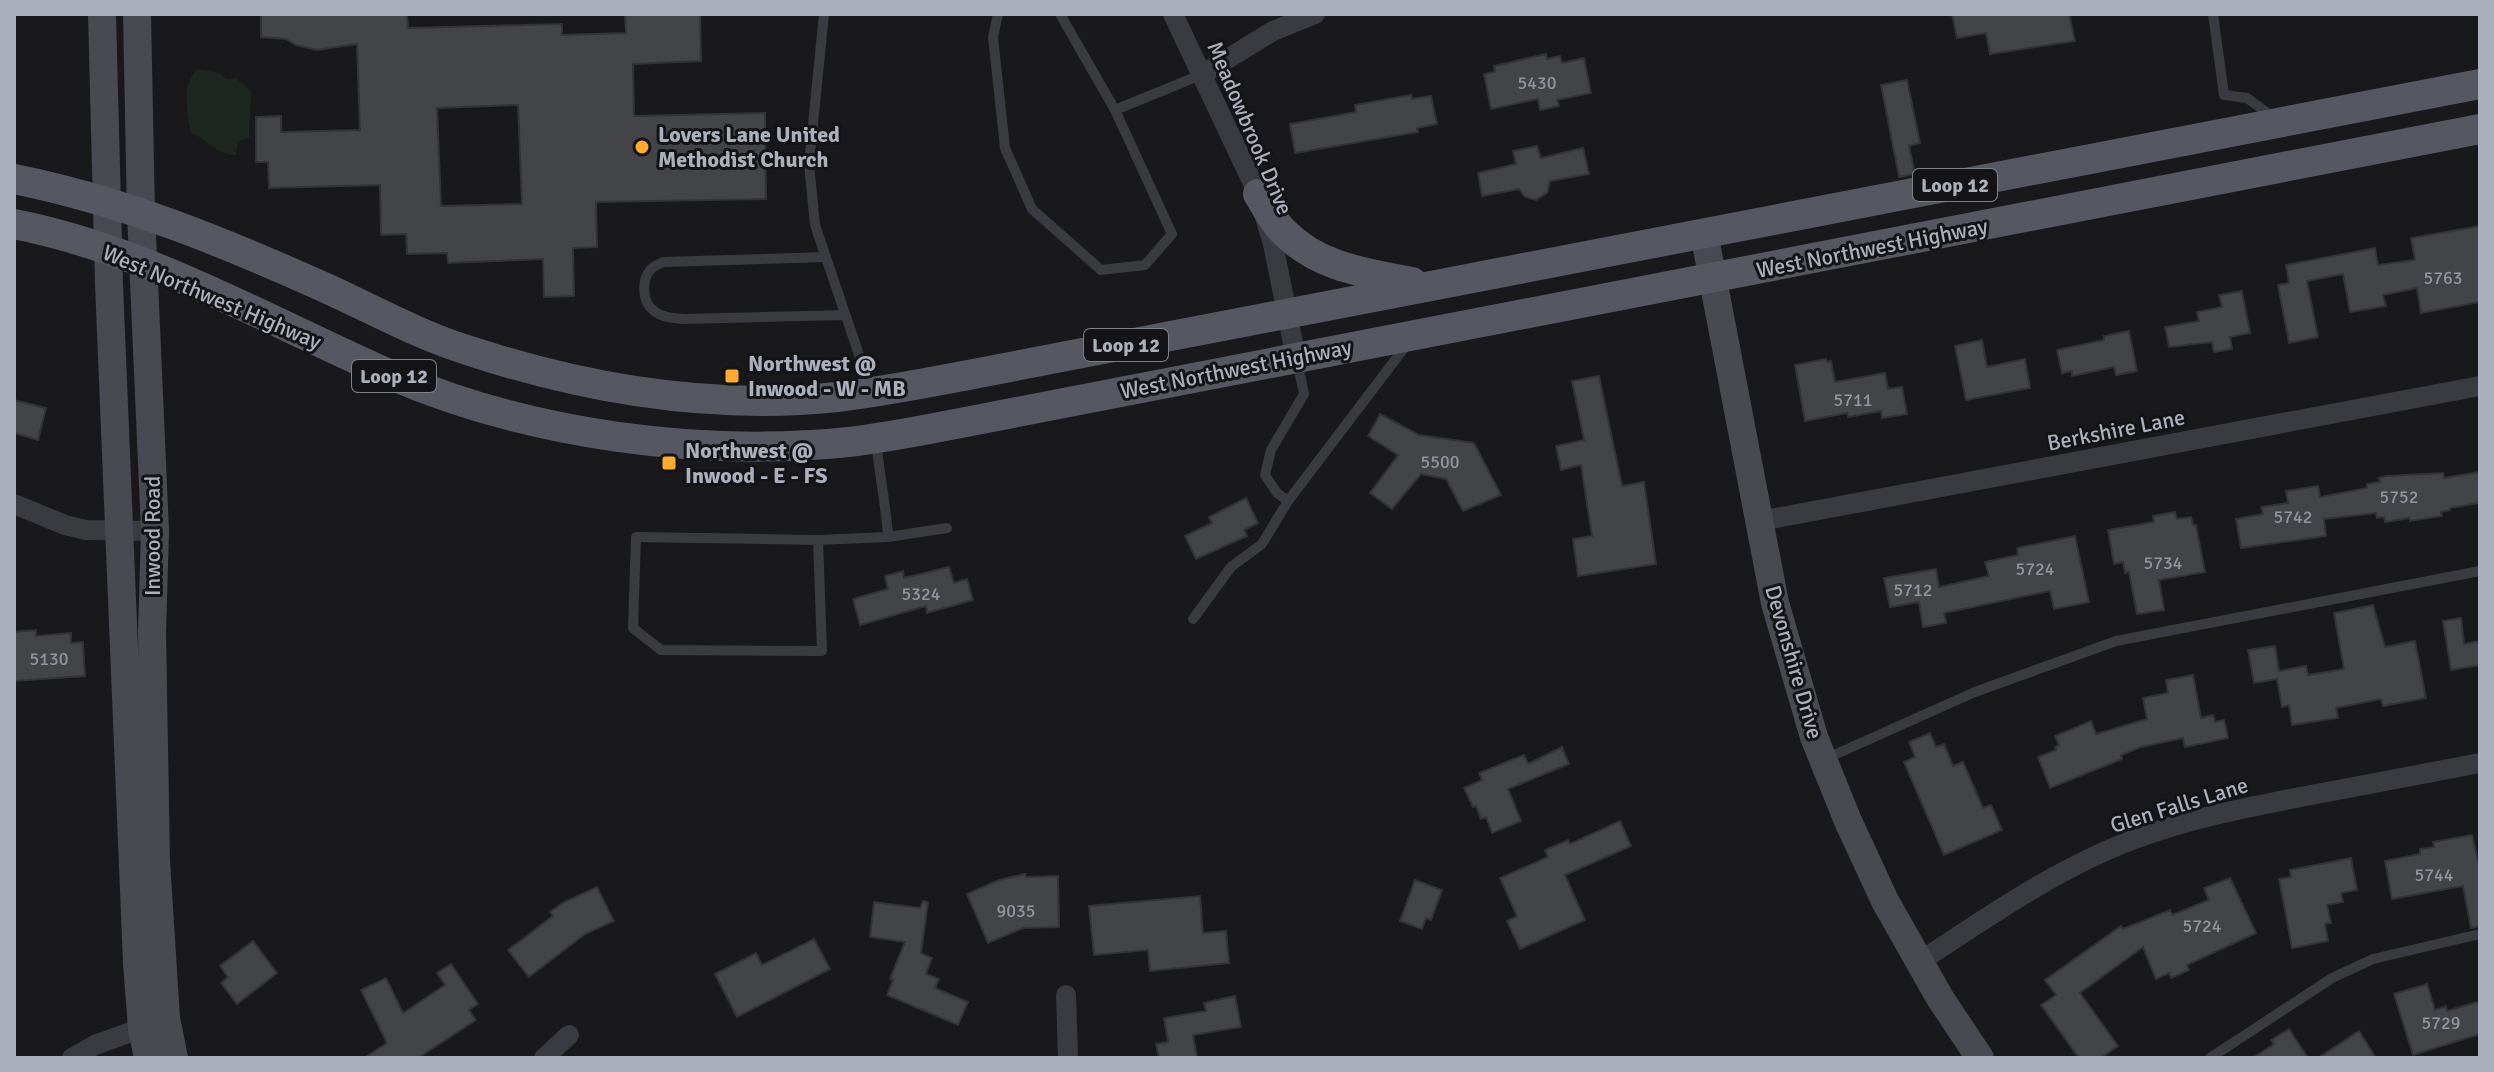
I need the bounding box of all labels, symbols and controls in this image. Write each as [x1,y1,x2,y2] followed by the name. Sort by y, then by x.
[1201,37,1299,219] street label: Meadowbrook Drive
[1518,72,1556,94] house number: 5430
[658,121,840,173] place label: Lovers Lane United Methodist Church
[633,138,651,156] marker: Lovers Lane United Methodist Church
[1913,169,1997,201] road number: Loop 12
[1754,212,1991,284] street label: West Northwest Highway
[99,239,326,356] street label: West Northwest Highway
[2424,267,2462,289] house number: 5763
[1084,329,1168,361] road number: Loop 12
[1118,333,1355,405] street label: West Northwest Highway
[748,350,906,402] place label: Northwest @ Inwood - W - MB
[352,360,436,392] road number: Loop 12
[723,367,741,385] marker: Northwest @ Inwood - W - MB
[1834,389,1872,411] house number: 5711
[2045,403,2187,457] street label: Berkshire Lane
[685,437,828,489] place label: Northwest @ Inwood - E - FS
[1421,451,1459,473] house number: 5500
[660,454,678,472] marker: Northwest @ Inwood - E - FS
[139,476,166,596] street label: Inwood Road
[2380,486,2418,508] house number: 5752
[2274,506,2312,528] house number: 5742
[2144,552,2183,574] house number: 5734
[2016,558,2055,580] house number: 5724
[1894,579,1932,601] house number: 5712
[1759,582,1829,742] street label: Devonshire Drive
[902,583,941,605] house number: 5324
[30,648,68,670] house number: 5130
[2107,771,2251,839] street label: Glen Falls Lane
[2415,864,2454,886] house number: 5744
[997,900,1035,922] house number: 9035
[2183,915,2222,937] house number: 5724
[2422,1012,2460,1034] house number: 5729

